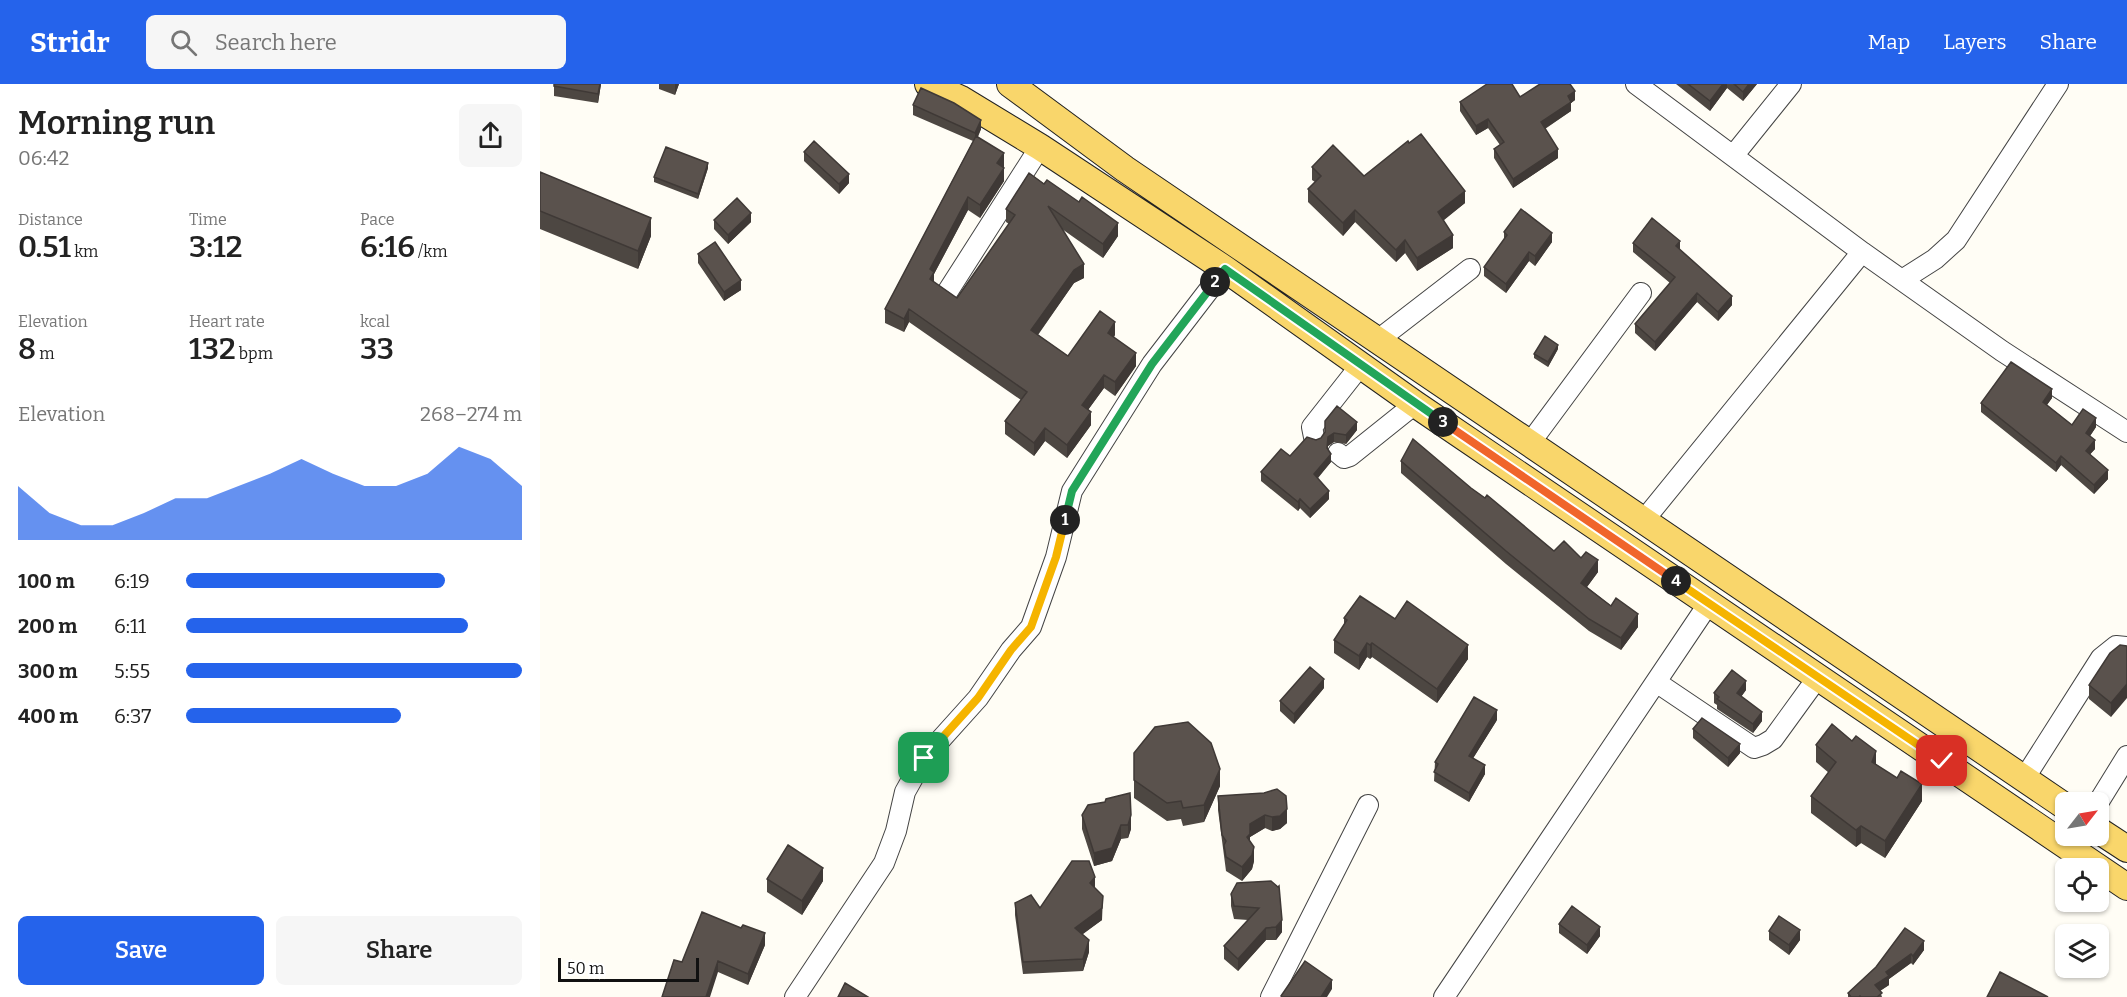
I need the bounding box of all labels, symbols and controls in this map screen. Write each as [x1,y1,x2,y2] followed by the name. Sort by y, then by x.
[146,15,566,69] search box
[30,26,110,59] text: Stridr
[167,26,200,59] icon: search
[215,29,337,56] text: Search here
[1868,29,1910,55] text: Map
[1943,29,2007,55] text: Layers
[2040,29,2097,55] text: Share
[18,103,215,143] text: Morning run
[459,104,522,167] button: share
[18,146,69,170] text: 06:42
[18,210,83,229] text: Distance
[189,210,227,229] text: Time
[360,210,395,229] text: Pace
[18,229,71,265] text: 0.51
[189,229,242,265] text: 3:12
[360,229,415,265] text: 6:16
[71,242,98,261] text: km
[415,242,447,261] text: /km
[1200,267,1230,297] pin: 2
[1210,272,1220,291] text: 2
[18,312,88,331] text: Elevation
[189,312,265,331] text: Heart rate
[360,312,390,331] text: kcal
[18,331,36,367] text: 8
[189,331,236,367] text: 132
[360,331,394,367] text: 33
[36,344,55,363] text: m
[236,344,273,363] text: bpm
[18,402,105,426] text: Elevation
[420,402,522,426] text: 268–274 m
[1428,407,1458,437] pin: 3
[1438,412,1448,431] text: 3
[1050,505,1080,535] pin: 1
[1062,510,1068,529] text: 1
[1661,566,1691,596] pin: 4
[18,569,75,593] text: 100 m
[114,569,150,593] text: 6:19
[1671,571,1681,590] text: 4
[18,614,77,638] text: 200 m
[114,614,146,638] text: 6:11
[18,659,78,683] text: 300 m
[114,659,150,683] text: 5:55
[18,704,78,728] text: 400 m
[114,704,151,728] text: 6:37
[898,732,949,783] pin
[1916,735,1967,786] pin
[907,741,940,774] icon: arrive
[1925,744,1958,777] icon: check
[2055,792,2109,846] north arrow
[2055,792,2109,978] map controls
[2055,858,2109,912] button: locate
[18,916,264,985] button: Save
[276,916,522,985] button: Share
[2055,924,2109,978] button: layers
[558,955,699,982] scale bar
[567,959,604,978] text: 50 m

